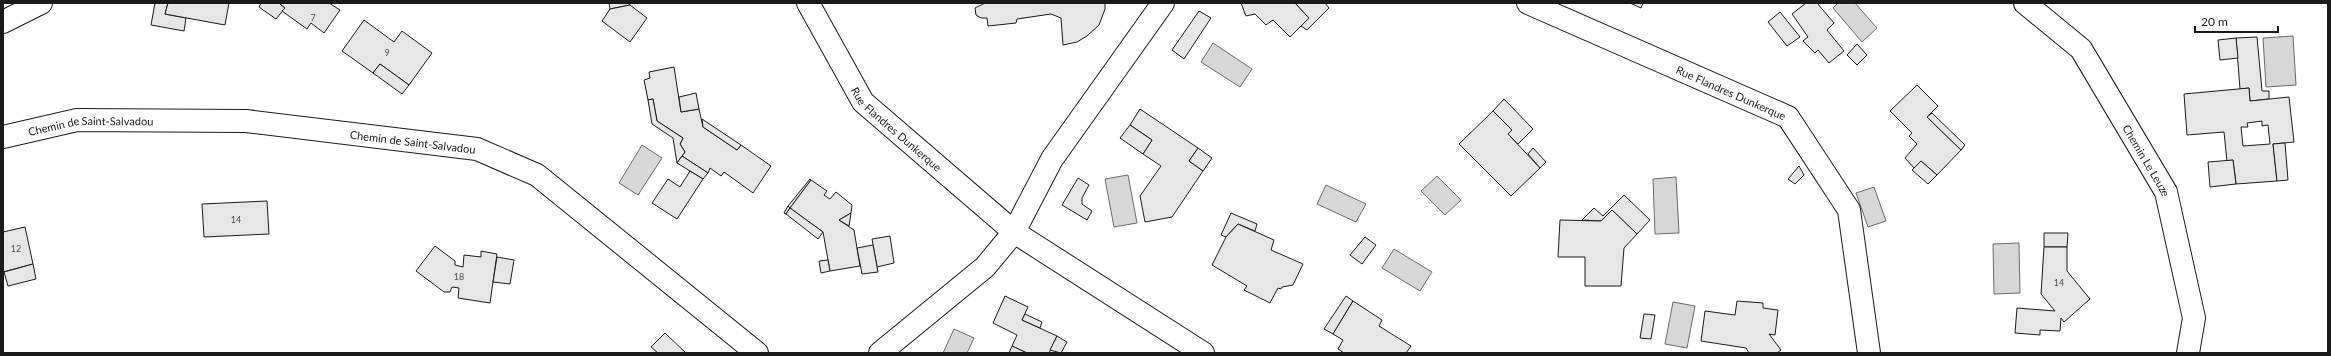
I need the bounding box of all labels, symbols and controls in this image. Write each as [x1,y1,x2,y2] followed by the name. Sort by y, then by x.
[2195,8,2278,34] scale bar
[310,12,316,23] house number: 7
[2201,14,2228,29] text: 20 m
[384,47,390,58] house number: 9
[1674,62,1788,122] street label: Rue Flandres Dunkerque
[849,84,945,174] street label: Rue Flandres Dunkerque
[27,113,153,138] street label: Chemin de Saint-Salvadou
[2121,122,2173,198] street label: Chemin Le Leuze
[349,127,476,155] street label: Chemin de Saint-Salvadou
[231,214,241,225] house number: 14
[11,243,21,254] house number: 12
[454,271,464,282] house number: 18
[2054,277,2064,288] house number: 14

